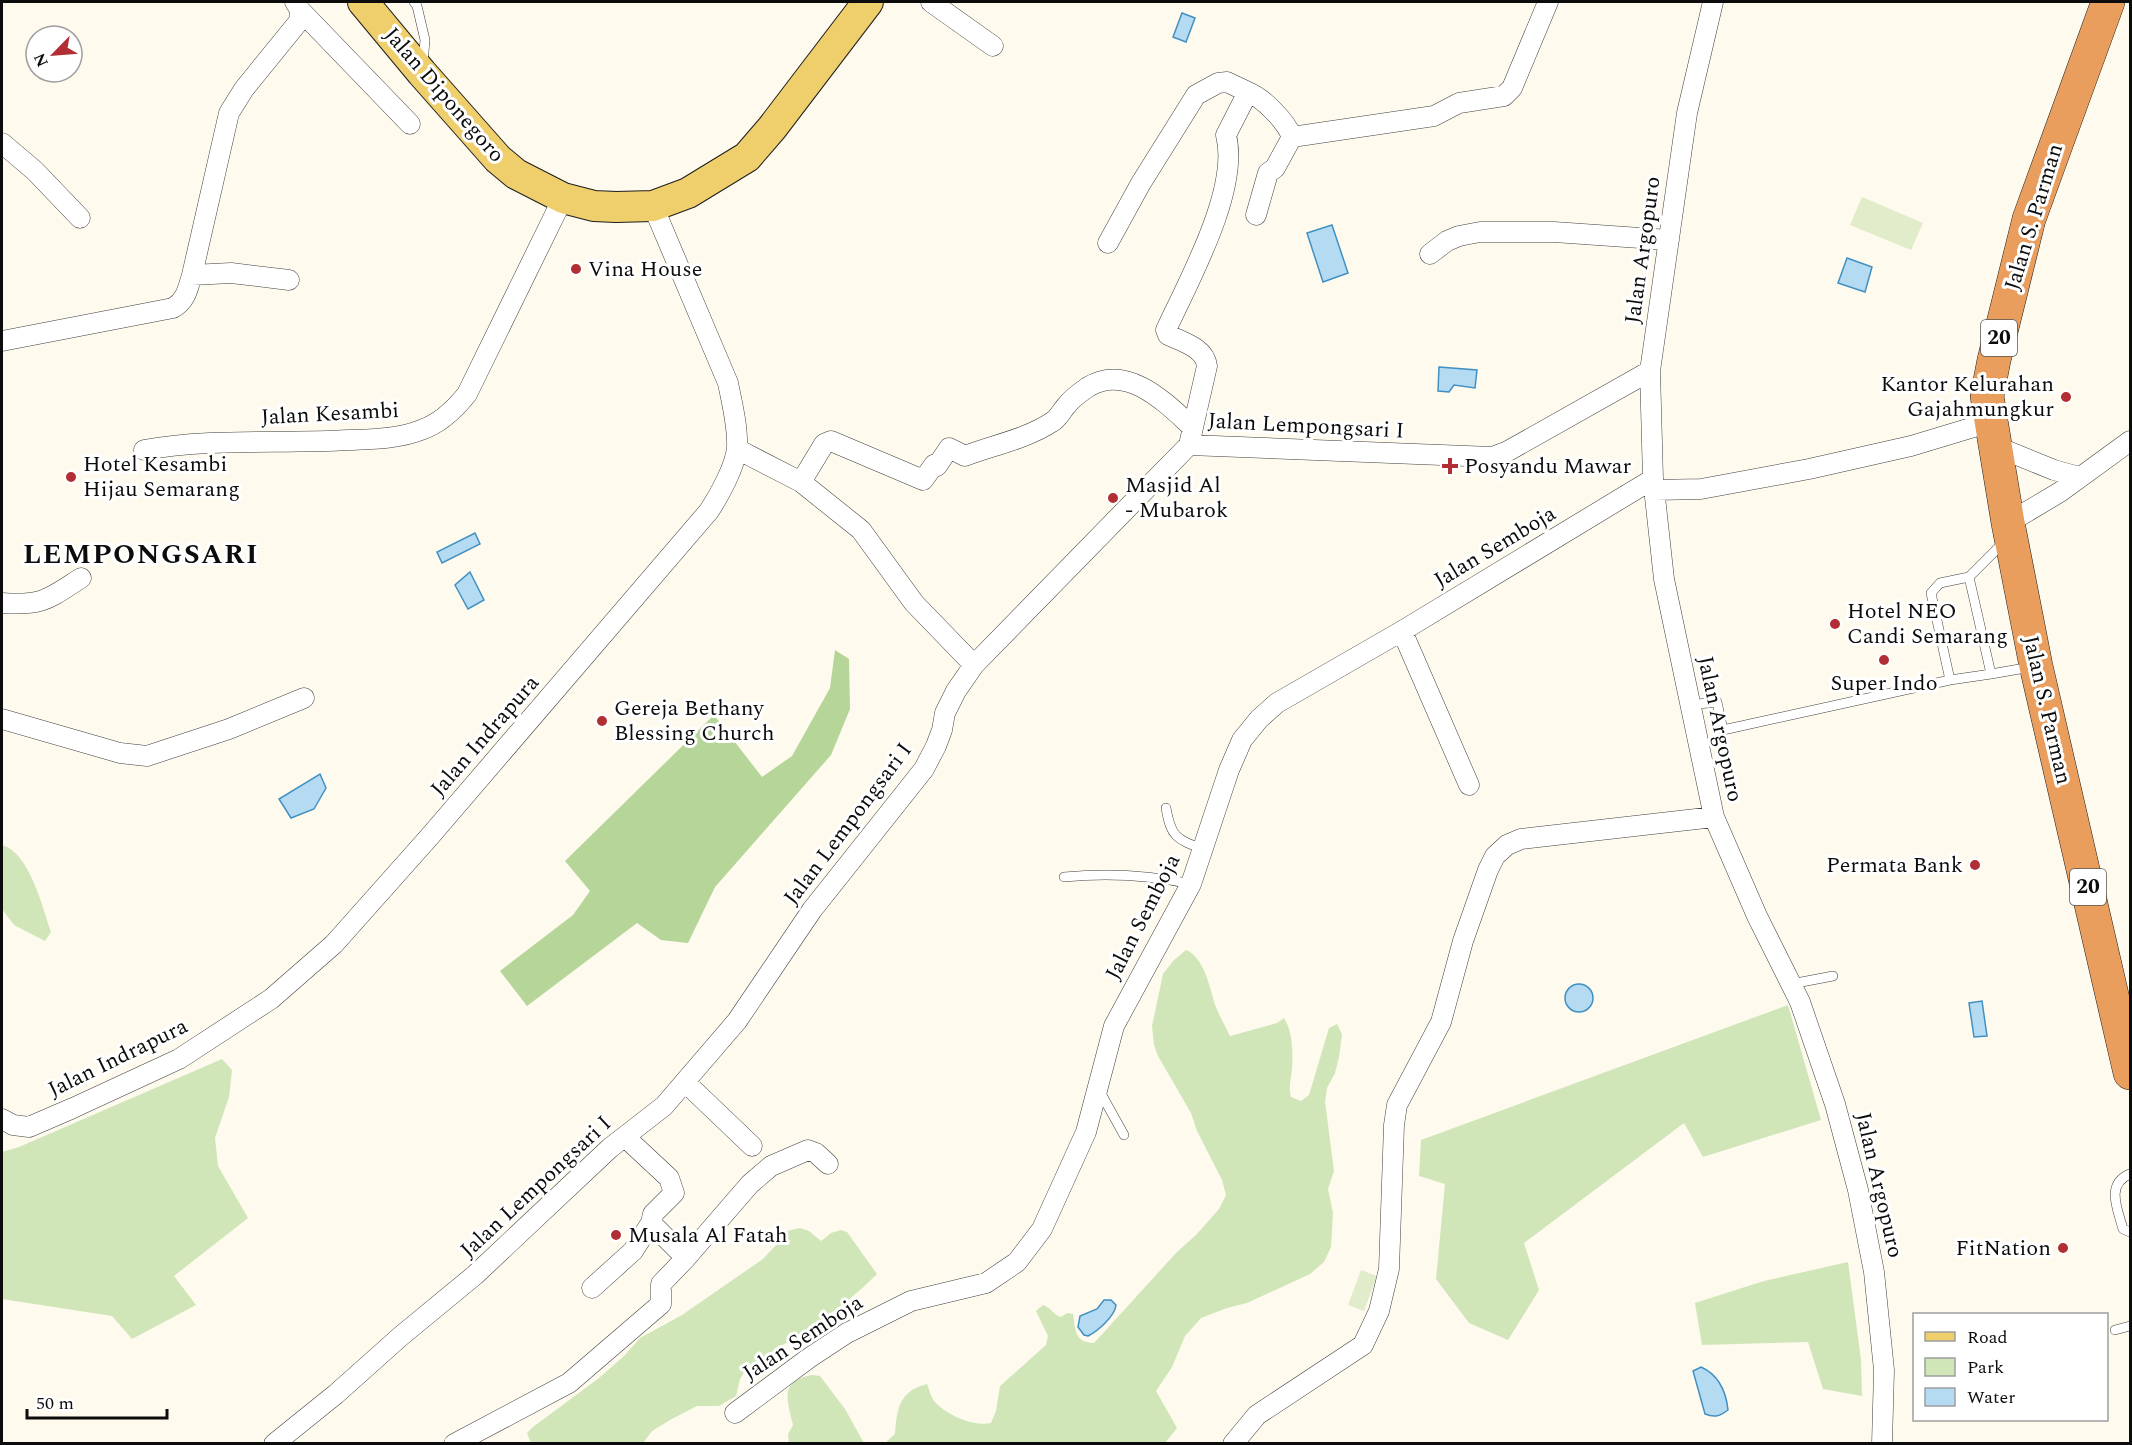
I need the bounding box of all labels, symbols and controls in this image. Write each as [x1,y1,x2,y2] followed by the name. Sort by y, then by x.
[376,20,512,170] street label: Jalan Diponegoro
[24,24,84,84] north arrow
[28,49,55,71] text: N
[1996,139,2072,295] street label: Jalan S. Parman
[1616,174,1670,326] street label: Jalan Argopuro
[588,253,702,286] place label: Vina House
[569,262,583,276] marker: Vina House
[1981,320,2017,356] road number: 20
[1880,368,2054,426] place label: Kantor Kelurahan Gajahmungkur
[2059,390,2073,404] marker: Kantor Kelurahan Gajahmungkur
[260,394,400,434] street label: Jalan Kesambi
[1207,404,1405,448] street label: Jalan Lempongsari I
[83,448,240,506] place label: Hotel Kesambi Hijau Semarang
[1464,450,1631,483] place label: Posyandu Mawar
[1441,457,1459,475] marker: Posyandu Mawar
[1125,469,1228,527] place label: Masjid Al - Mubarok
[64,470,78,484] marker: Hotel Kesambi Hijau Semarang
[1106,491,1120,505] marker: Masjid Al - Mubarok
[1428,497,1563,597] street label: Jalan Semboja
[23,533,259,576] district label: LEMPONGSARI
[1847,595,2008,653] place label: Hotel NEO Candi Semarang
[1828,617,1842,631] marker: Hotel NEO Candi Semarang
[2014,632,2080,788] street label: Jalan S. Parman
[1688,653,1752,805] street label: Jalan Argopuro
[1877,653,1891,667] marker: Super Indo
[1830,667,1938,700] place label: Super Indo
[423,668,547,804] street label: Jalan Indrapura
[614,692,774,750] place label: Gereja Bethany Blessing Church
[595,714,609,728] marker: Gereja Bethany Blessing Church
[776,736,920,912] street label: Jalan Lempongsari I
[1097,848,1189,986] street label: Jalan Semboja
[1826,849,1963,882] place label: Permata Bank
[1968,858,1982,872] marker: Permata Bank
[2070,869,2106,905] road number: 20
[42,1010,194,1106] street label: Jalan Indrapura
[453,1108,619,1266] street label: Jalan Lempongsari I
[1846,1109,1912,1261] street label: Jalan Argopuro
[628,1219,788,1252] place label: Musala Al Fatah
[609,1228,623,1242] marker: Musala Al Fatah
[1956,1232,2051,1265] place label: FitNation
[2056,1241,2070,1255] marker: FitNation
[736,1287,870,1389] street label: Jalan Semboja
[1913,1313,2108,1421] legend
[1967,1324,2008,1351] text: Road
[1967,1354,2004,1381] text: Park
[27,1382,166,1420] scale bar
[1967,1384,2015,1411] text: Water
[36,1390,74,1417] text: 50 m

